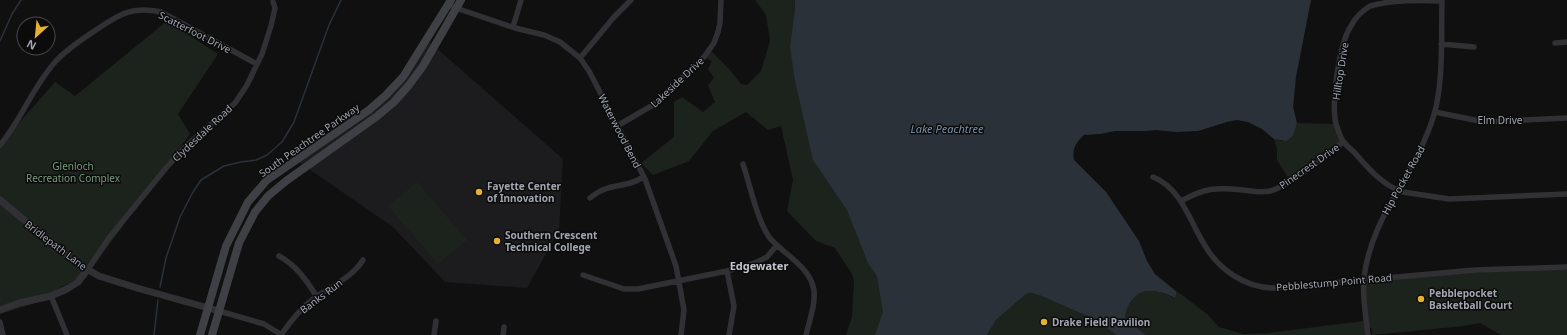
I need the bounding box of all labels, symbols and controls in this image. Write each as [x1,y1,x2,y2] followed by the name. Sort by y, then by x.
[156,8,234,56] street label: Scatterfoot Drive
[16,16,56,56] north arrow
[24,37,39,54] text: N
[1329,41,1352,101] street label: Hilltop Drive
[647,53,707,110] street label: Lakeside Drive
[595,92,645,170] street label: Waterwood Bend
[256,99,363,180] street label: South Peachtree Parkway
[169,102,235,164] street label: Clydesdale Road
[1478,113,1523,127] street label: Elm Drive
[910,121,984,136] water label: Lake Peachtree
[1276,140,1342,192] street label: Pinecrest Drive
[1378,143,1428,217] street label: Hip Pocket Road
[26,159,121,185] park label: Glenloch Recreation Complex
[487,179,562,205] place label: Fayette Center of Innovation
[474,187,484,197] marker: Fayette Center of Innovation
[22,217,90,273] street label: Bridlepath Lane
[505,228,598,254] place label: Southern Crescent Technical College
[492,236,502,246] marker: Southern Crescent Technical College
[730,258,788,273] district label: Edgewater
[1276,270,1392,294] street label: Pebblestump Point Road
[297,275,345,317] street label: Banks Run
[1429,286,1513,312] place label: Pebblepocket Basketball Court
[1416,294,1426,304] marker: Pebblepocket Basketball Court
[1052,315,1150,329] place label: Drake Field Pavilion
[1039,317,1049,327] marker: Drake Field Pavilion

